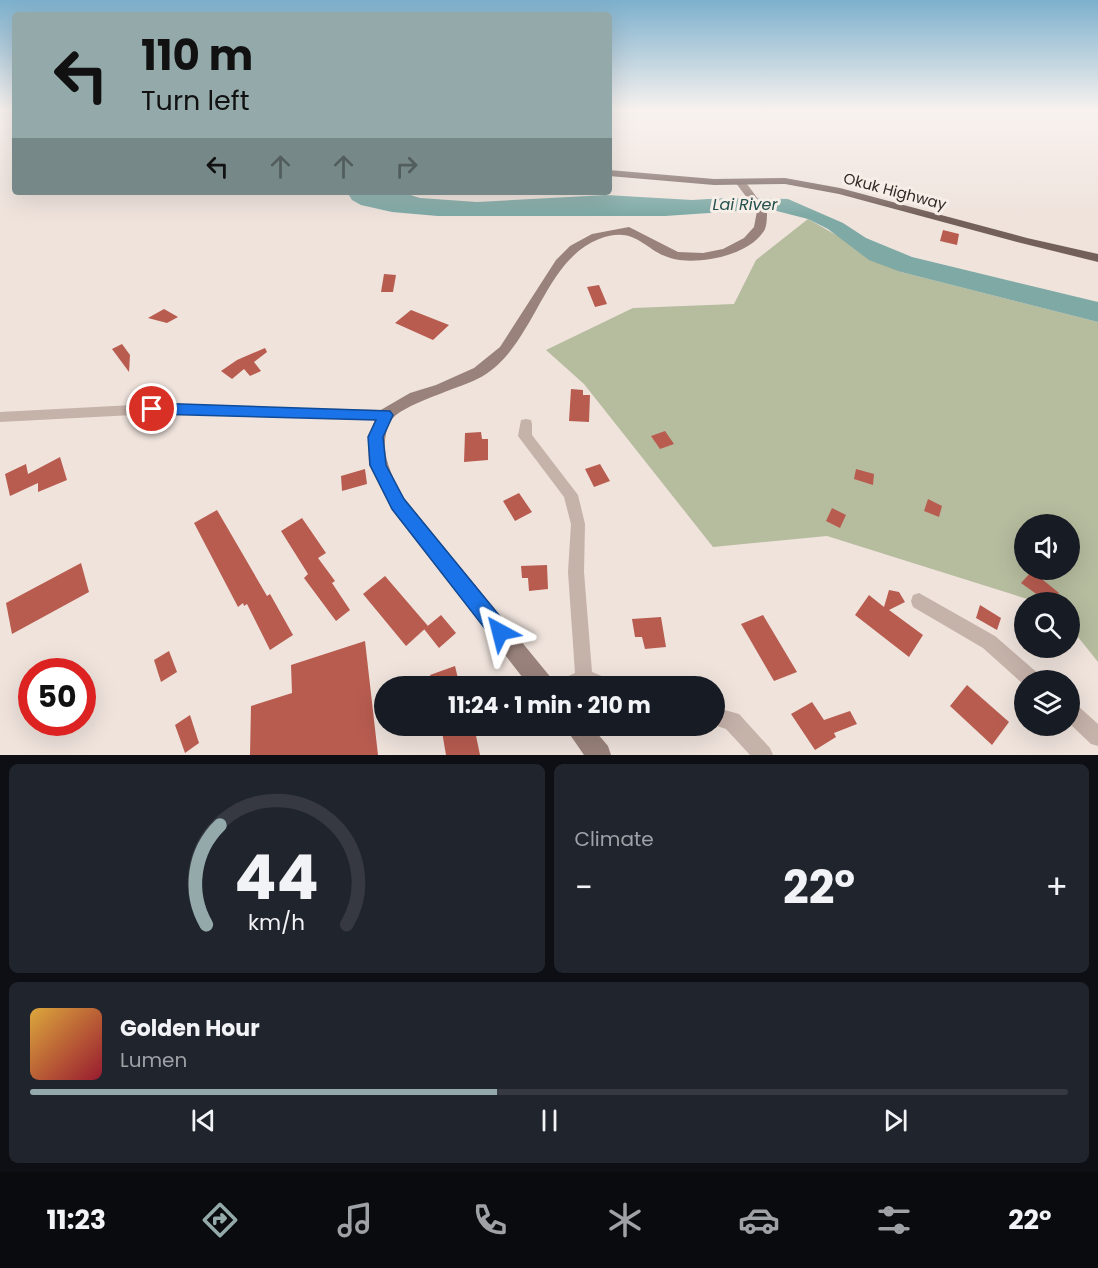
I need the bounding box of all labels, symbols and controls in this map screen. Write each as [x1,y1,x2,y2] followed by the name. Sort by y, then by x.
[141,26,253,85] text: 110 m
[42,36,120,114] icon: left
[141,82,250,119] text: Turn left
[201,150,234,183] icon: left
[264,150,297,183] icon: ahead
[327,150,360,183] icon: ahead
[390,150,423,183] icon: right
[841,167,949,215] street label: Okuk Highway
[713,193,779,216] water label: Lai River
[126,383,177,434] pin
[135,392,168,425] icon: arrive
[1014,514,1080,736] map controls
[1014,514,1080,580] button: sound
[1014,592,1080,658] button: search
[468,600,532,664] position arrow
[18,658,96,736] speed limit sign: 50
[1014,670,1080,736] button: layers
[448,690,651,721] text: 11:24 · 1 min · 210 m
[575,825,654,853] text: Climate
[235,833,319,921] text: 44
[783,856,855,919] text: 22°
[575,864,593,911] text: −
[1045,864,1068,911] text: +
[248,908,305,939] text: km/h
[120,1013,260,1044] text: Golden Hour
[120,1046,187,1074] text: Lumen
[187,1104,220,1137] icon: previous
[533,1104,566,1137] icon: pause
[879,1104,912,1137] icon: next
[199,1199,241,1241] icon: directions
[334,1199,376,1241] icon: music
[469,1199,511,1241] icon: phone
[604,1199,646,1241] icon: climate
[738,1199,780,1241] icon: car
[873,1199,915,1241] icon: filters
[46,1201,106,1238] text: 11:23
[1008,1201,1052,1238] text: 22°

